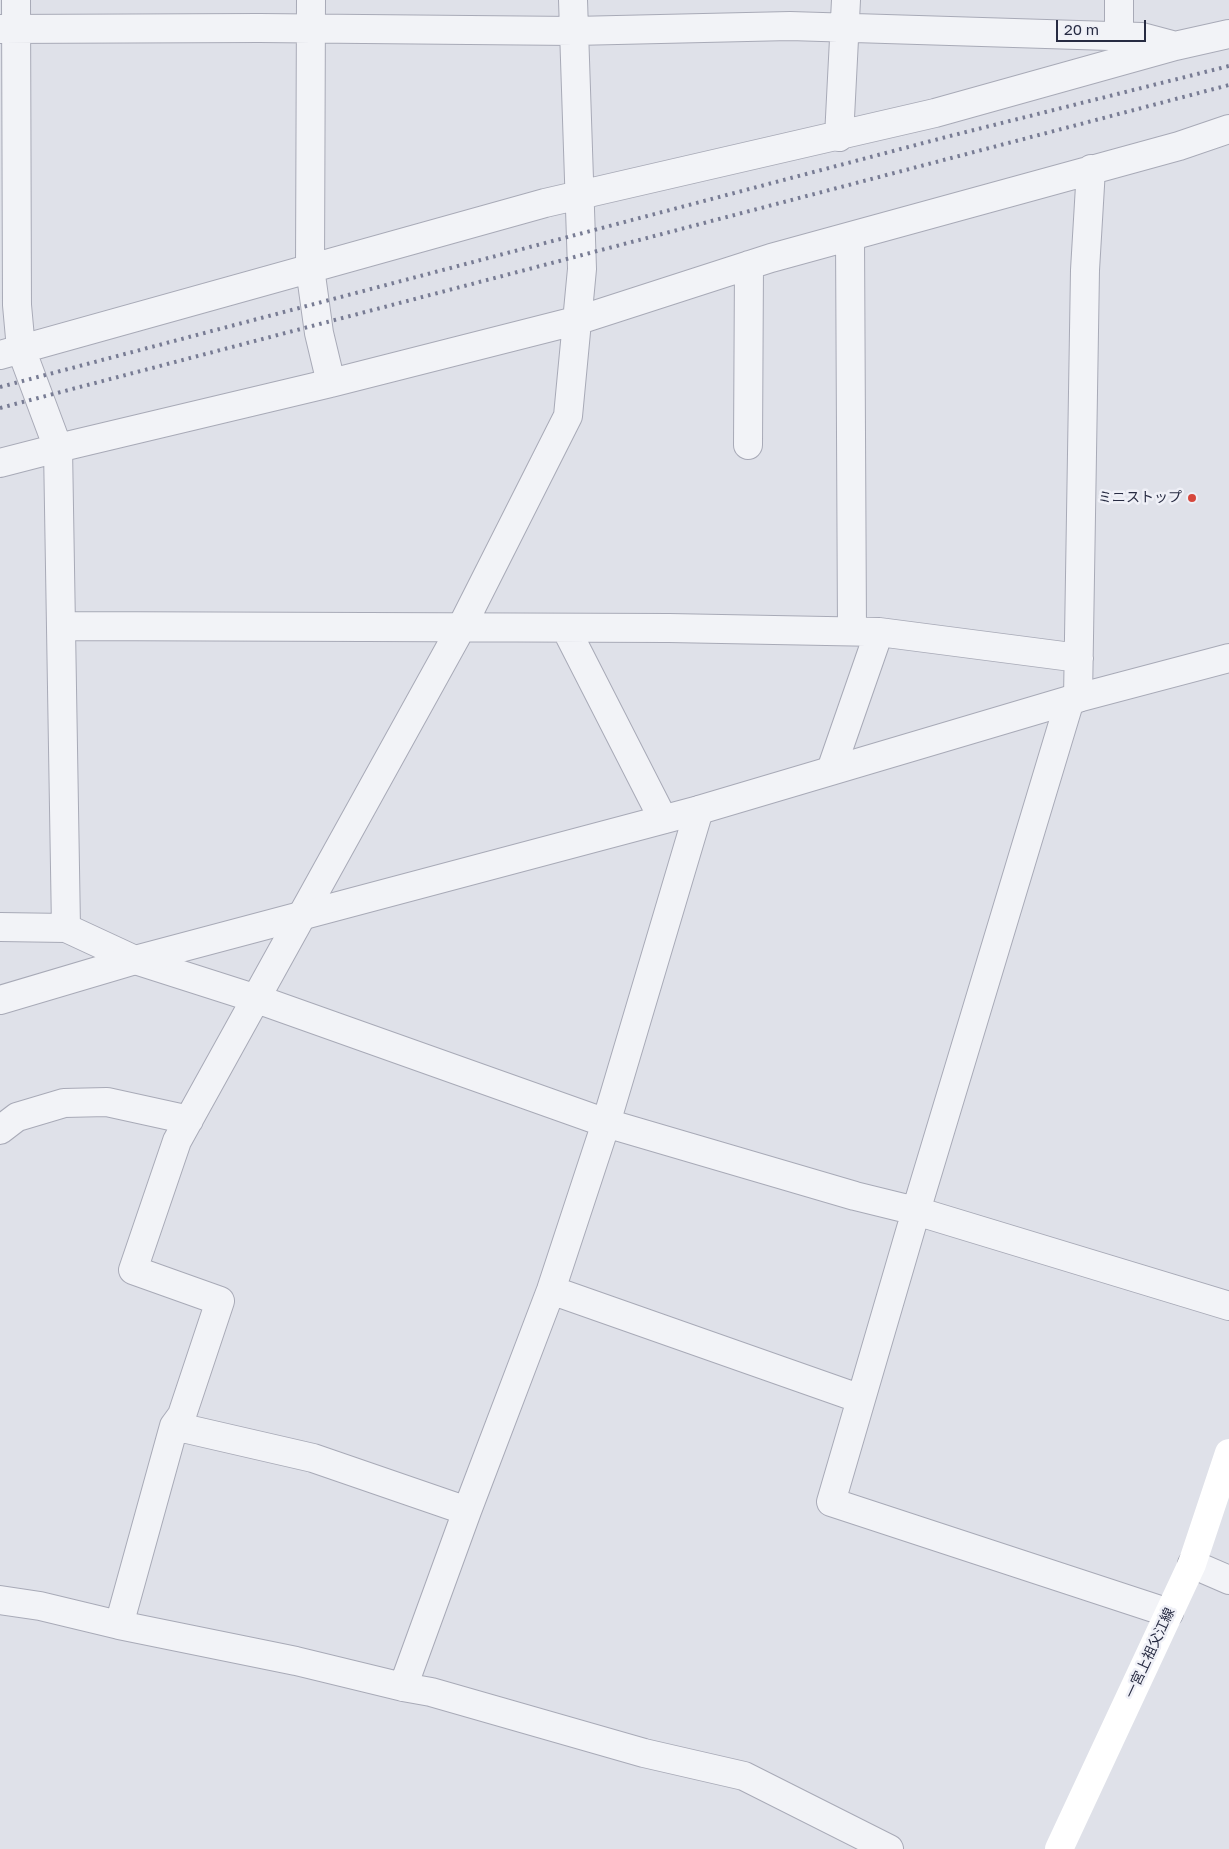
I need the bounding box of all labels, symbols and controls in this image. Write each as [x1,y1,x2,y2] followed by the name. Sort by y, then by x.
[1059,10,1149,42] scale bar
[1064,20,1099,38] text: 20 m
[1098,490,1182,506] place label: ミニストップ
[1186,492,1198,504] marker: ミニストップ
[1122,1605,1178,1701] street label: 一宮上祖父江線

